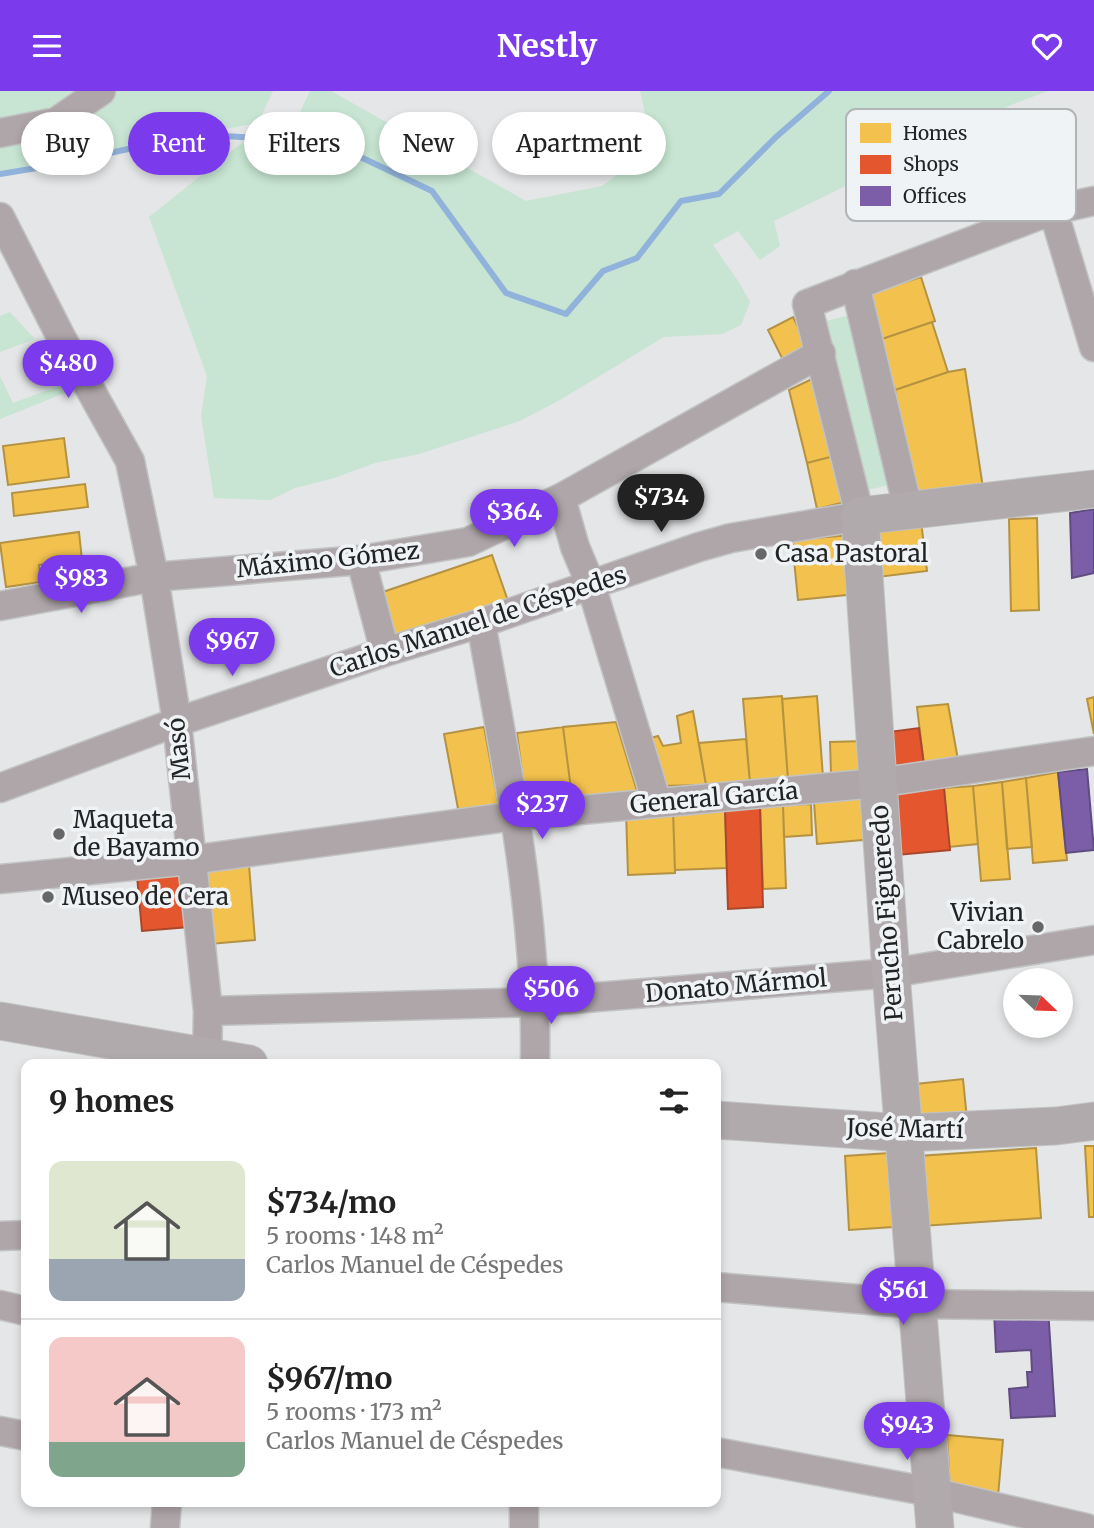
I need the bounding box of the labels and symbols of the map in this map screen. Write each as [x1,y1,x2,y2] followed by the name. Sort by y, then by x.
[846,109,1076,221] legend
[903,121,967,145] text: Homes
[903,152,959,176] text: Shops
[903,184,967,208] text: Offices
[27,341,109,400] pin: $480
[620,475,702,534] pin: $734
[473,489,555,549] pin: $364
[235,534,421,585] street label: Máximo Gómez
[775,538,928,569] place label: Casa Pastoral
[753,546,769,562] marker: Casa Pastoral
[40,555,122,615] pin: $983
[325,559,630,684] street label: Carlos Manuel de Céspedes
[191,619,273,678] pin: $967
[160,716,197,782] street label: Masó
[629,775,799,820] street label: General García
[501,781,583,841] pin: $237
[73,804,199,863] place label: Maqueta de Bayamo
[863,804,910,1022] street label: Perucho Figueredo
[51,826,67,842] marker: Maqueta de Bayamo
[62,881,229,912] place label: Museo de Cera
[40,889,56,905] marker: Museo de Cera
[937,897,1024,956] place label: Vivian Cabrelo
[1030,919,1046,935] marker: Vivian Cabrelo
[644,962,828,1009] street label: Donato Mármol
[510,967,592,1026] pin: $506
[1003,968,1073,1038] north arrow
[845,1112,965,1145] street label: José Martí
[862,1267,944,1327] pin: $561
[866,1403,948,1462] pin: $943

